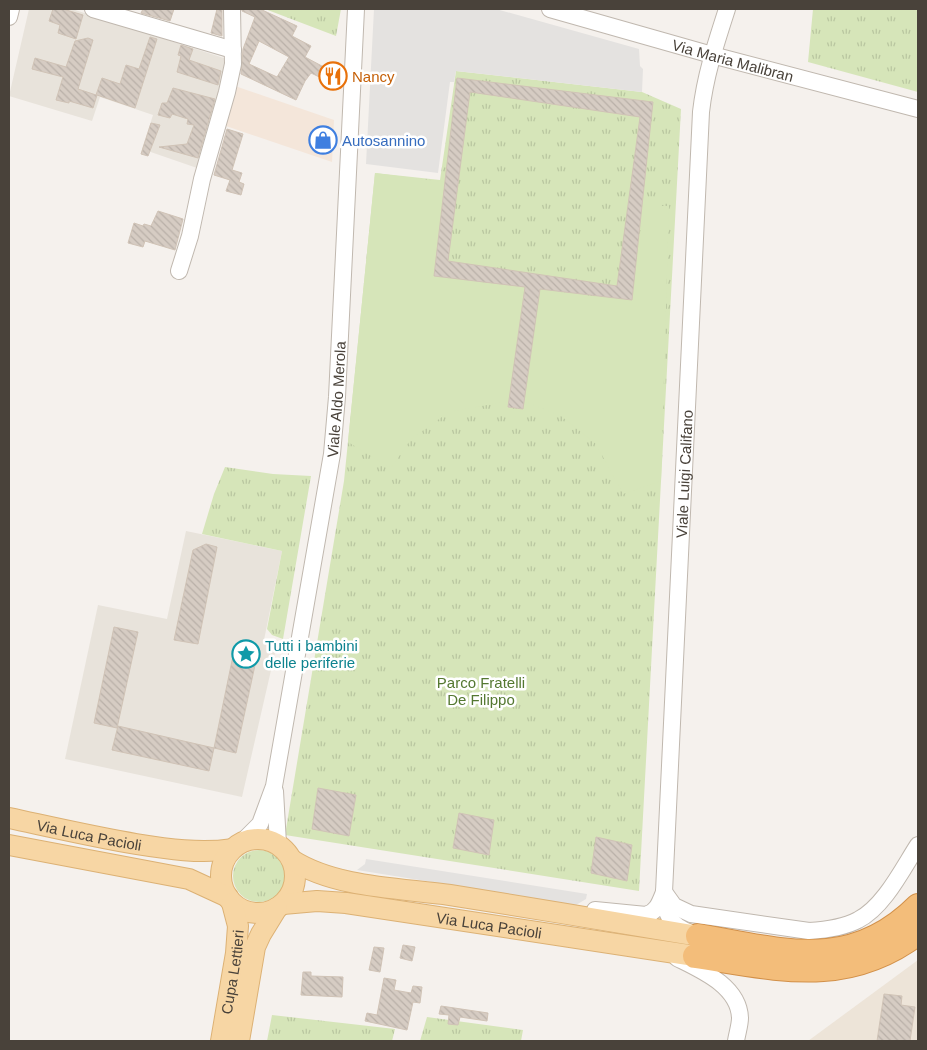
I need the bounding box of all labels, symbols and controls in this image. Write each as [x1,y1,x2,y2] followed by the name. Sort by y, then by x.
[670,36,795,85] street label: Via Maria Malibran
[318,61,348,91] restaurant icon: Nancy
[352,68,395,85] place label: Nancy
[308,125,338,155] shop icon: Autosannino
[342,132,425,149] place label: Autosannino
[323,340,348,458] street label: Viale Aldo Merola
[672,409,695,538] street label: Viale Luigi Califano
[265,637,358,671] place label: Tutti i bambini delle periferie
[231,639,261,669] place icon: Tutti i bambini delle periferie
[437,674,525,708] park label: Parco Fratelli De Filippo
[35,816,143,853] street label: Via Luca Pacioli
[435,908,543,941] street label: Via Luca Pacioli
[217,929,246,1015] street label: Cupa Lettieri

